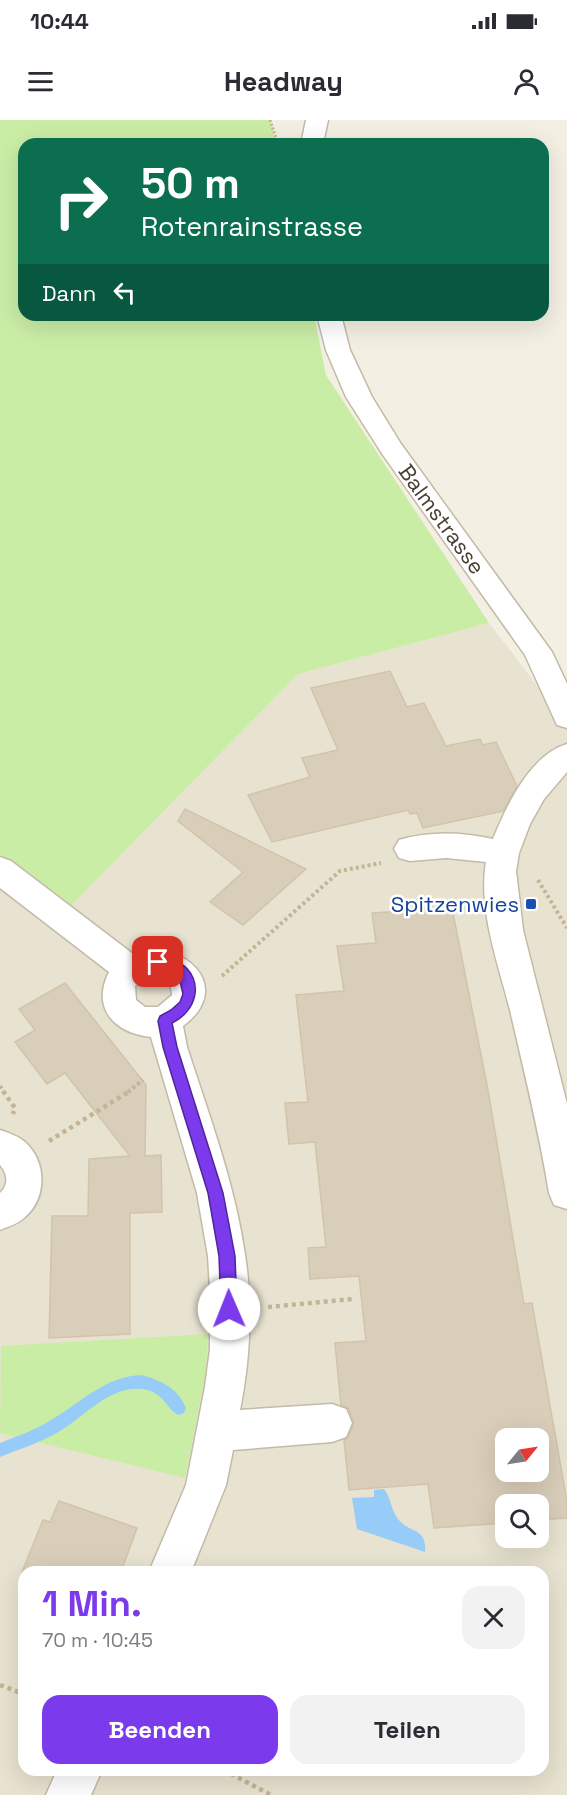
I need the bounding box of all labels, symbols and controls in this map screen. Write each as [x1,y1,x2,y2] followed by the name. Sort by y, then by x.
[30,7,89,35] text: 10:44
[224,64,343,99] text: Headway
[24,65,57,98] icon: menu
[510,65,543,98] icon: person
[141,157,240,210] text: 50 m
[42,162,120,240] icon: right
[141,209,363,244] text: Rotenrainstrasse
[108,276,141,309] icon: left
[42,279,96,307] text: Dann
[393,458,491,580] street label: Balmstrasse
[391,890,519,918] place label: Spitzenwies
[524,897,538,911] marker: Spitzenwies
[132,936,183,987] pin
[141,945,174,978] icon: arrive
[197,1277,261,1341] position arrow
[495,1428,549,1482] north arrow
[495,1428,549,1548] map controls
[495,1494,549,1548] button: search
[42,1581,142,1627] text: 1 Min.
[462,1586,525,1649] button: close
[42,1627,153,1653] text: 70 m · 10:45
[42,1695,278,1764] button: Beenden
[290,1695,525,1764] button: Teilen

